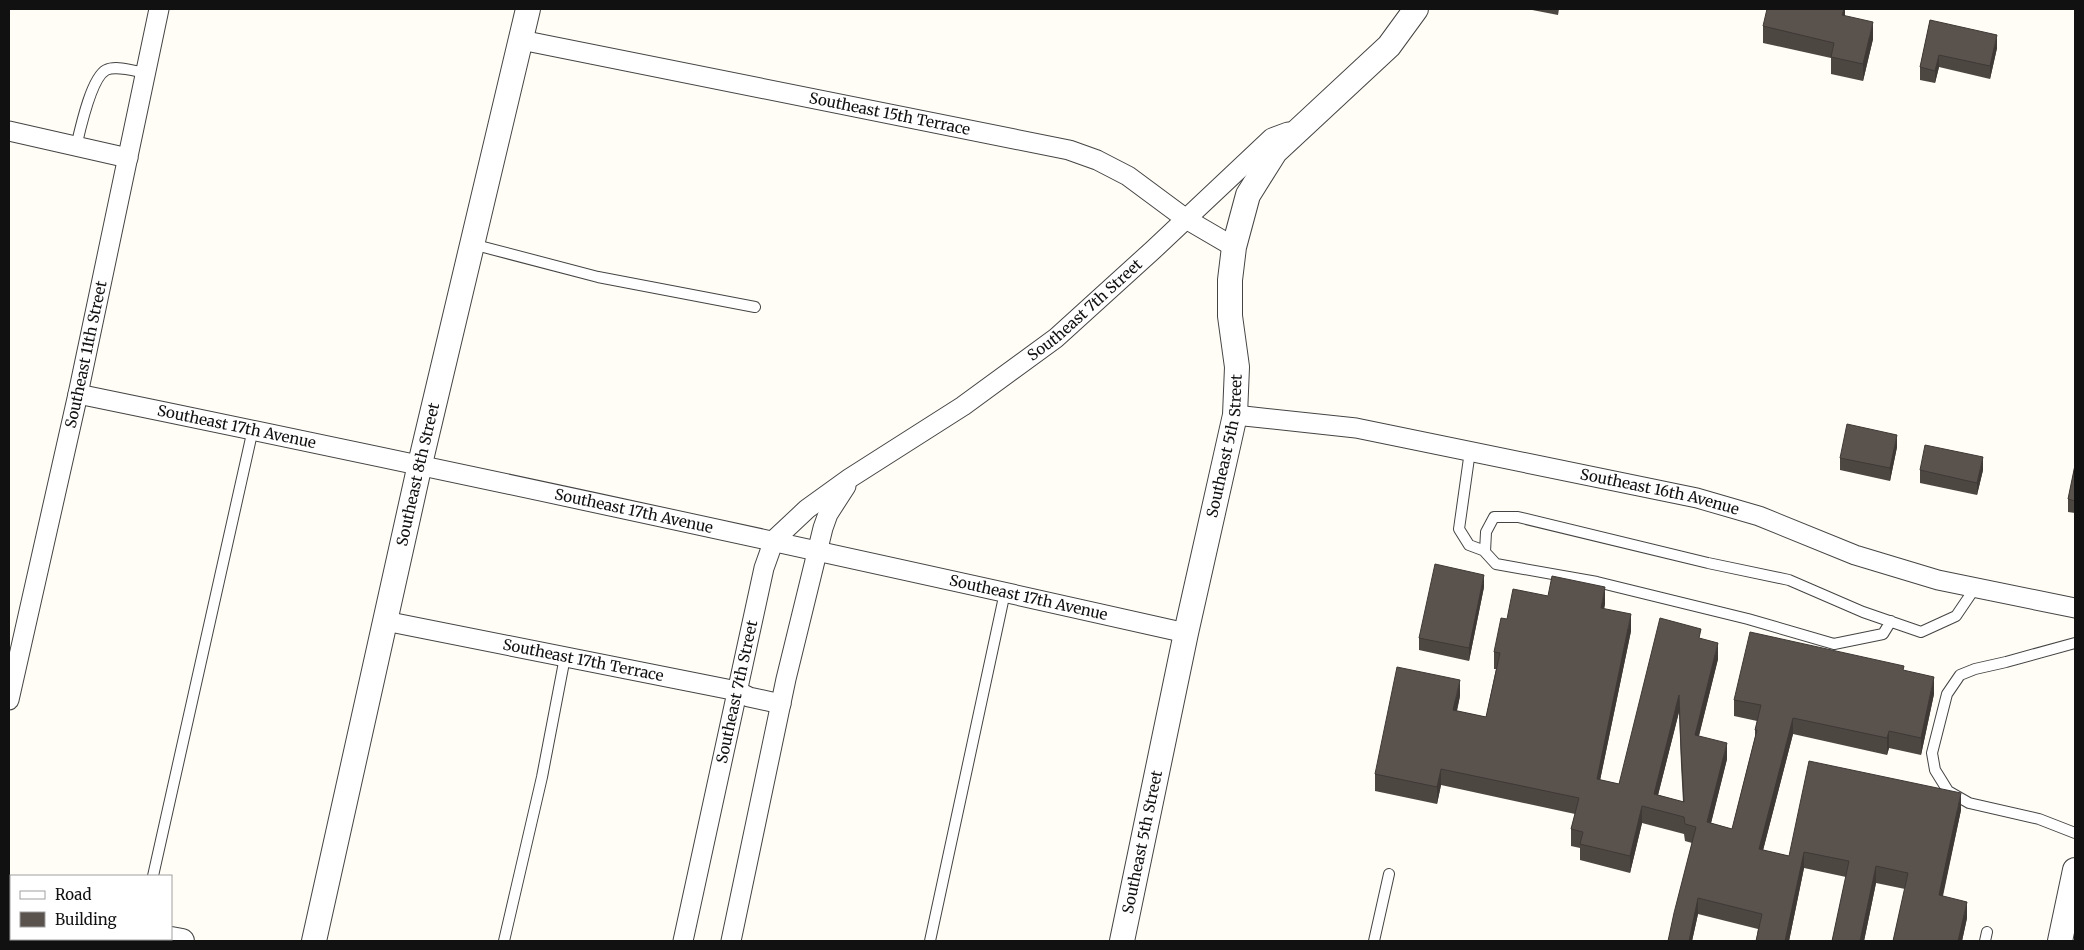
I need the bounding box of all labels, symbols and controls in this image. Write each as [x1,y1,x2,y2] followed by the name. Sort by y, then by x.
[808,88,972,139] street label: Southeast 15th Terrace
[1024,255,1146,365] street label: Southeast 7th Street
[61,279,111,430] street label: Southeast 11th Street
[1202,374,1246,519] street label: Southeast 5th Street
[156,401,318,452] street label: Southeast 17th Avenue
[392,401,443,548] street label: Southeast 8th Street
[1579,464,1742,519] street label: Southeast 16th Avenue
[553,484,715,537] street label: Southeast 17th Avenue
[948,570,1110,624] street label: Southeast 17th Avenue
[712,618,761,765] street label: Southeast 7th Street
[501,635,665,685] street label: Southeast 17th Terrace
[1118,768,1166,915] street label: Southeast 5th Street
[10,875,172,940] legend
[55,885,91,904] text: Road
[55,910,117,929] text: Building

